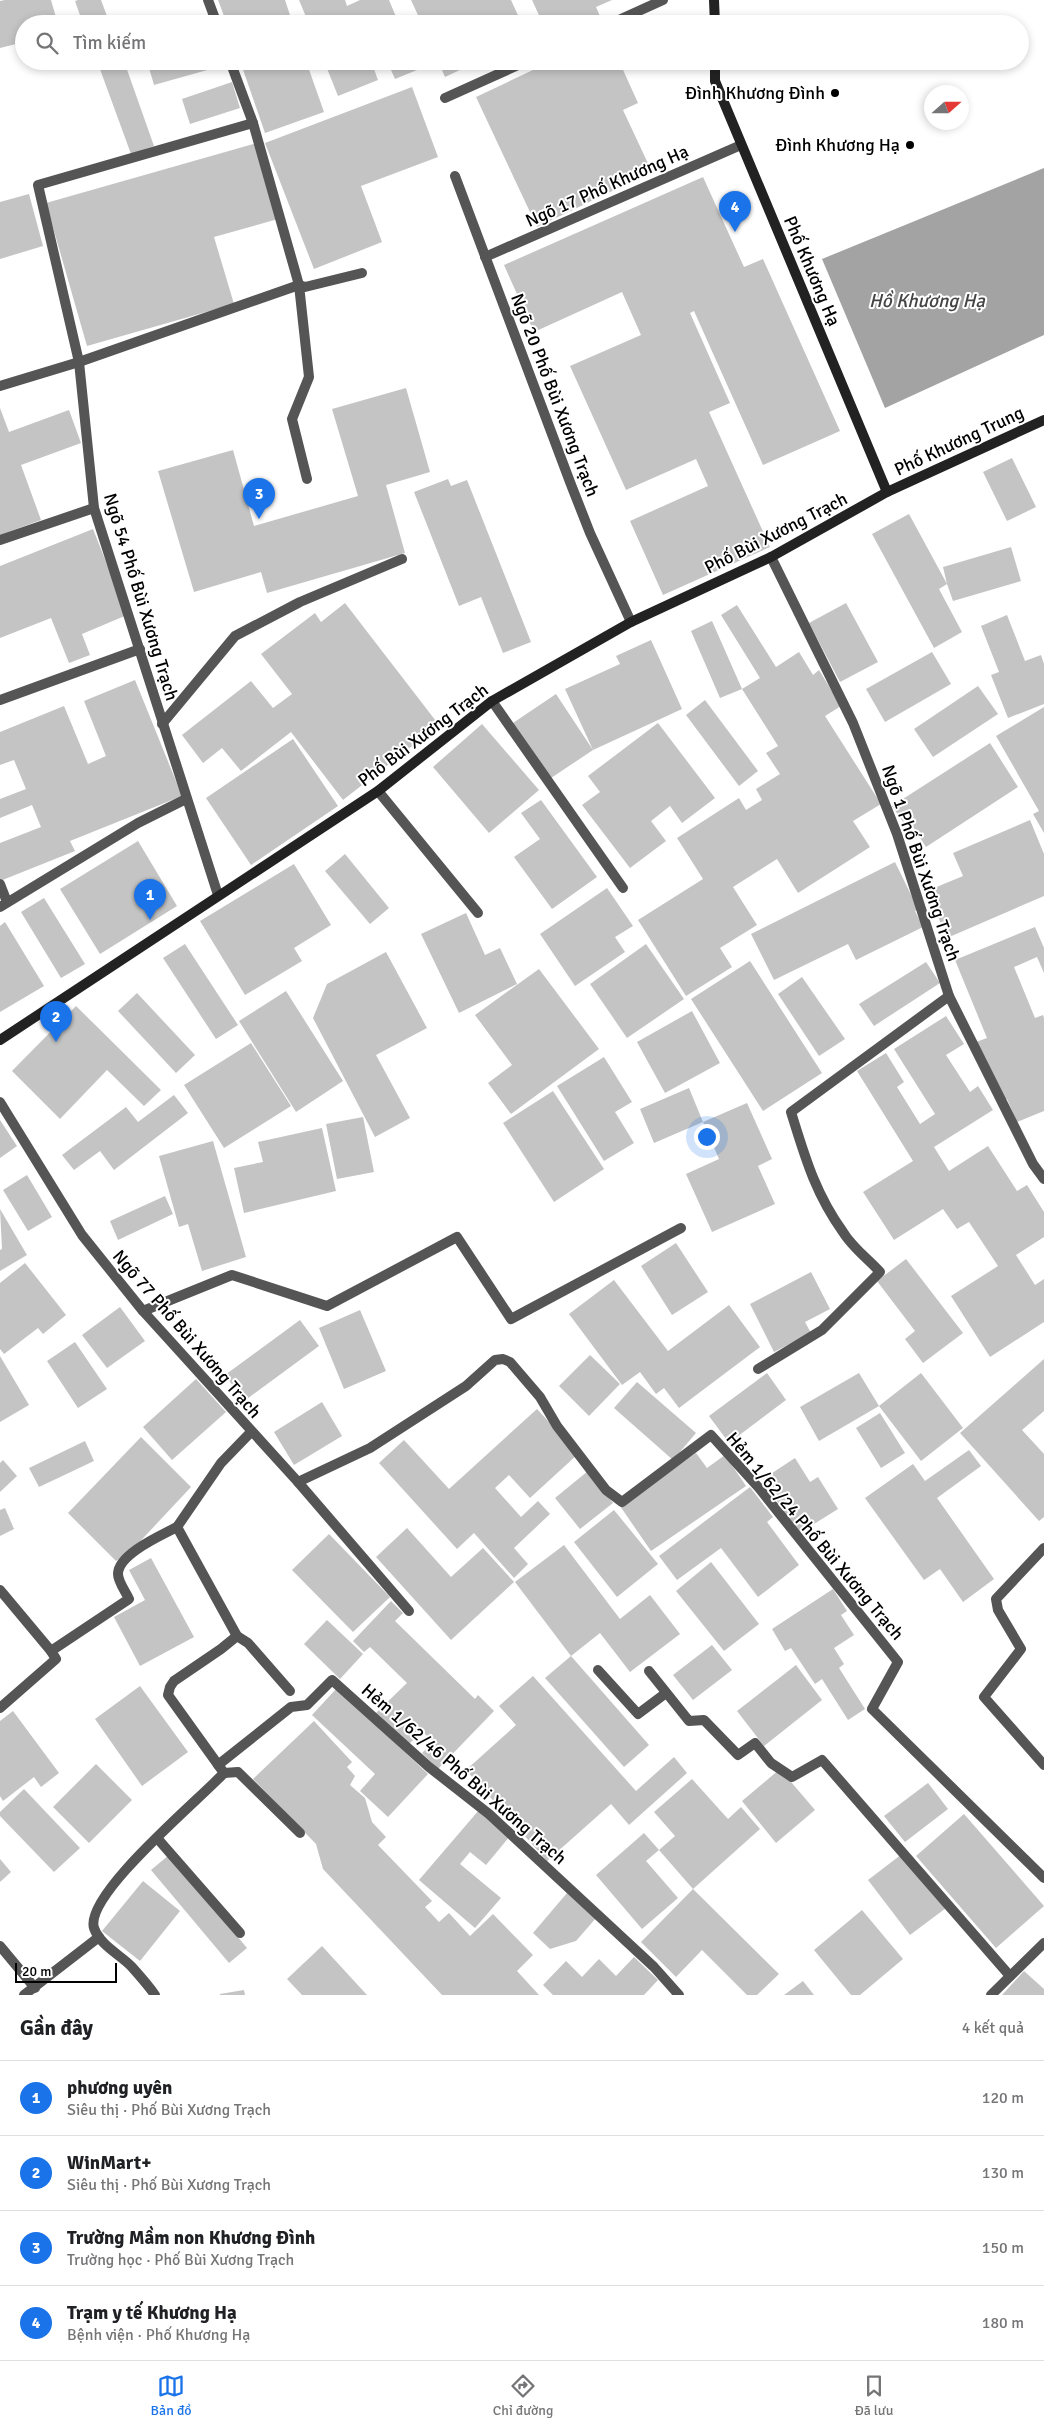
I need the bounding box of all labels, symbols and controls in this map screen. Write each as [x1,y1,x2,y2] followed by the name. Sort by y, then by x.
[15,15,1029,70] search box
[33,29,61,57] icon: search
[73,31,146,55] text: Tìm kiếm
[685,82,825,104] place label: Đình Khương Đình
[924,85,969,130] north arrow
[829,87,841,99] marker: Đình Khương Đình
[775,134,900,156] place label: Đình Khương Hạ
[904,139,916,151] marker: Đình Khương Hạ
[522,140,692,232] street label: Ngõ 17 Phố Khương Hạ
[719,191,751,232] pin: 4
[779,213,845,329] street label: Phố Khương Hạ
[869,289,986,313] water label: Hồ Khương Hạ
[506,290,604,500] street label: Ngõ 20 Phố Bùi Xương Trạch
[891,401,1027,481] street label: Phố Khương Trung
[243,478,275,519] pin: 3
[701,487,851,579] street label: Phố Bùi Xương Trạch
[99,491,183,703] street label: Ngõ 54 Phố Bùi Xương Trạch
[354,679,492,791] street label: Phố Bùi Xương Trạch
[877,762,965,964] street label: Ngõ 1 Phố Bùi Xương Trạch
[134,879,166,920] pin: 1
[40,1001,72,1042] pin: 2
[694,1124,720,1150] your location
[108,1245,266,1423] street label: Ngõ 77 Phố Bùi Xương Trạch
[722,1428,908,1644] street label: Hẻm 1/62/24 Phố Bùi Xương Trạch
[357,1679,571,1869] street label: Hẻm 1/62/46 Phố Bùi Xương Trạch
[15,1960,118,1983] scale bar
[22,1963,51,1980] text: 20 m
[20,2015,93,2041] text: Gần đây
[962,2018,1024,2038] text: 4 kết quả
[67,2076,172,2100] text: phương uyên
[32,2088,40,2108] text: 1
[982,2088,1024,2108] text: 120 m
[67,2100,271,2120] text: Siêu thị · Phố Bùi Xương Trạch
[67,2151,151,2175] text: WinMart+
[32,2163,40,2183] text: 2
[982,2163,1024,2183] text: 130 m
[67,2175,271,2195] text: Siêu thị · Phố Bùi Xương Trạch
[67,2226,315,2250] text: Trường Mầm non Khương Đình
[32,2238,40,2258] text: 3
[982,2238,1024,2258] text: 150 m
[67,2250,294,2270] text: Trường học · Phố Bùi Xương Trạch
[67,2301,237,2325] text: Trạm y tế Khương Hạ
[32,2313,40,2333] text: 4
[982,2313,1024,2333] text: 180 m
[67,2325,250,2345] text: Bệnh viện · Phố Khương Hạ
[151,2372,192,2419] tab: Bản đồ
[493,2372,553,2419] tab: Chỉ đường
[855,2372,893,2419] tab: Đã lưu

